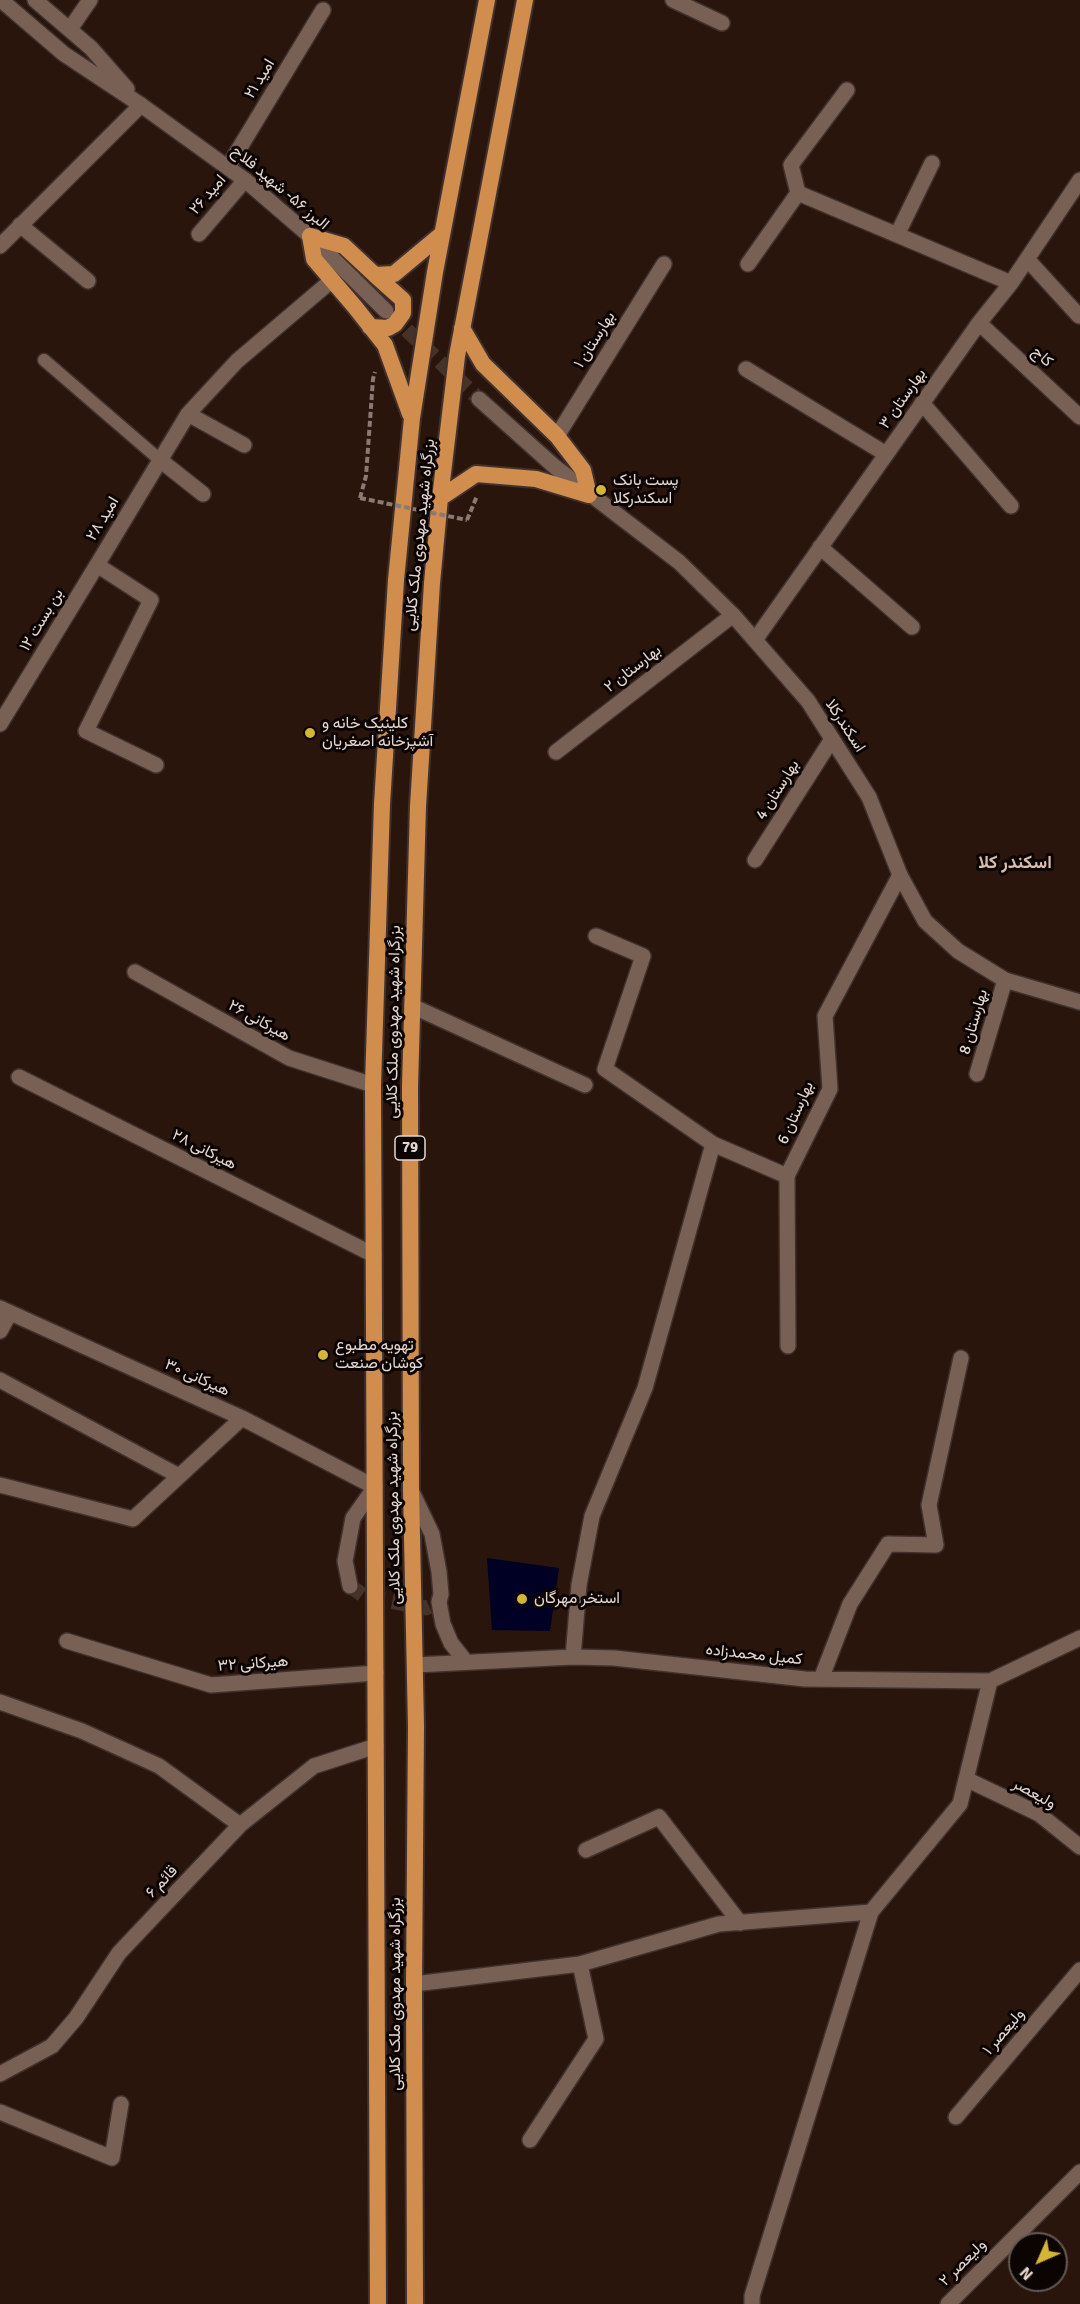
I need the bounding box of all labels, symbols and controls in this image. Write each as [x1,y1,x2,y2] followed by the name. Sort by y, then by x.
[241,56,279,102] street label: امید ۲۱
[227,142,333,234] street label: البرز ۵۶- شهید فلاح
[186,171,230,219] street label: امید ۲۶
[570,308,620,372] street label: بهارستان ۱
[1027,342,1057,372] street label: کاج
[875,365,931,433] street label: بهارستان ۳
[400,438,440,632] street label: بزرگراه شهید مهدوی ملک کلایی
[613,471,678,509] place label: پست بانک اسکندرکلا
[594,483,608,497] marker: پست بانک اسکندرکلا
[82,494,124,544] street label: امید ۲۸
[16,585,68,655] street label: بن بست ۱۲
[601,641,665,697] street label: بهارستان ۲
[821,696,869,756] street label: اسکندرکلا
[322,714,433,752] place label: کلینیک خانه و آشپزخانه اصغریان
[303,726,317,740] marker: کلینیک خانه و آشپزخانه اصغریان
[752,756,804,824] street label: بهارستان 4
[978,852,1052,874] district label: اسکندر کلا
[383,925,405,1119] street label: بزرگراه شهید مهدوی ملک کلایی
[956,987,992,1057] street label: بهارستان 8
[225,996,293,1046] street label: هیرکانی ۲۶
[774,1078,818,1148] street label: بهارستان 6
[169,1126,239,1174] street label: هیرکانی ۲۸
[395,1136,425,1160] road number: 79
[335,1336,423,1374] place label: تهویه مطبوع کوشان صنعت
[316,1348,330,1362] marker: تهویه مطبوع کوشان صنعت
[161,1355,233,1401] street label: هیرکانی ۳۰
[383,1411,405,1605] street label: بزرگراه شهید مهدوی ملک کلایی
[534,1589,620,1609] place label: استخر مهرگان
[515,1592,529,1606] marker: استخر مهرگان
[705,1640,803,1670] street label: کمیل محمدزاده
[217,1652,289,1676] street label: هیرکانی ۳۲
[1009,1774,1059,1814] street label: ولیعصر
[142,1862,182,1902] street label: قائم ۶
[386,1897,406,2091] street label: بزرگراه شهید مهدوی ملک کلایی
[979,2005,1029,2059] street label: ولیعصر ۱
[1008,2232,1068,2292] north arrow
[936,2236,990,2290] street label: ولیعصر ۲
[1016,2262,1038,2284] text: N

